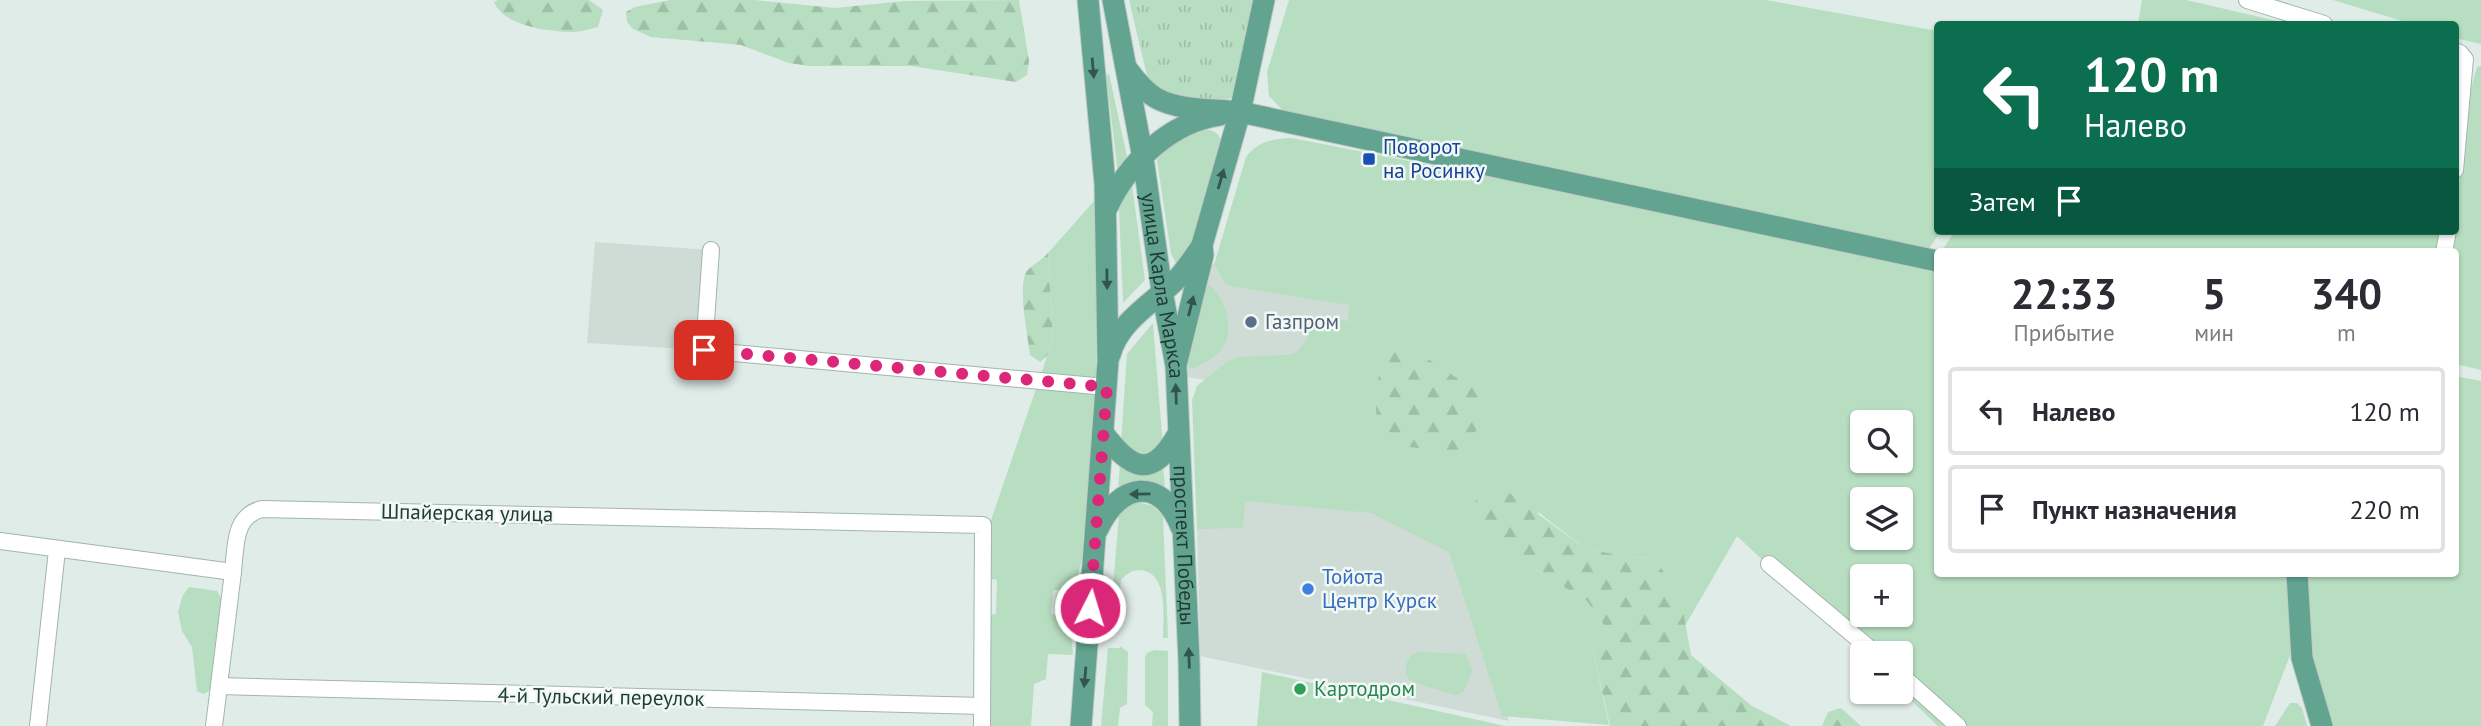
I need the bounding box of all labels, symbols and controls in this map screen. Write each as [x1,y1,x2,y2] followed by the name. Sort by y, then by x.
[2084,42,2219,106] text: 120 m
[1969,49,2060,140] icon: left
[1088,57,1099,79] one-way arrow
[2084,104,2187,146] text: Налево
[1383,133,1485,184] place label: Поворот на Росинку
[1361,151,1377,167] marker: Поворот на Росинку
[1216,169,1226,190] one-way arrow
[2050,182,2088,220] icon: arrive
[1969,185,2036,218] text: Затем
[1135,191,1191,379] street label: улица Карла Маркса
[2011,266,2117,321] text: 22:33
[2202,266,2226,321] text: 5
[2311,266,2382,321] text: 340
[1101,268,1113,290] one-way arrow
[1186,295,1197,317] one-way arrow
[1265,308,1339,335] place label: Газпром
[1243,314,1259,330] marker: Газпром
[2014,318,2115,347] text: Прибытие
[2194,318,2234,347] text: мин
[2337,318,2356,347] text: m
[674,320,734,380] pin
[685,331,723,369] icon: arrive
[1171,383,1182,405] one-way arrow
[1973,392,2011,430] icon: left
[2032,395,2116,428] text: Налево
[2349,395,2420,428] text: 120 m
[1850,410,1913,704] map controls
[1850,410,1913,473] button: search
[1167,465,1201,626] street label: проспект Победы
[1850,487,1913,550] button: layers
[1129,488,1151,500] one-way arrow
[1973,490,2011,528] icon: arrive
[2032,493,2237,526] text: Пункт назначения
[2349,493,2420,526] text: 220 m
[381,497,553,528] street label: Шпайерская улица
[1322,563,1437,614] place label: Тойота Центр Курск
[1850,564,1913,627] button: +
[1053,571,1127,645] position arrow
[1300,581,1316,597] marker: Тойота Центр Курск
[1850,641,1913,704] button: −
[1184,647,1195,669] one-way arrow
[1079,667,1090,689] one-way arrow
[1314,675,1415,702] place label: Картодром
[497,681,705,712] street label: 4-й Тульский переулок
[1292,681,1308,697] marker: Картодром

